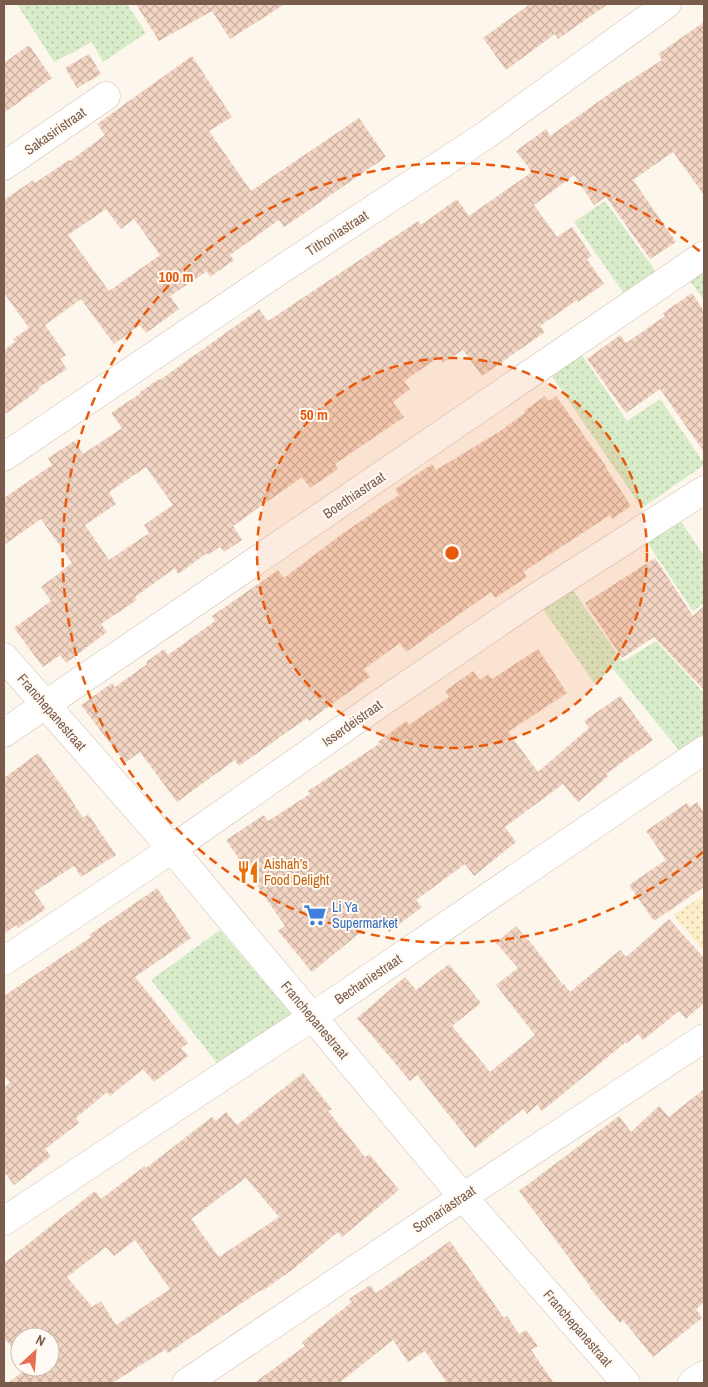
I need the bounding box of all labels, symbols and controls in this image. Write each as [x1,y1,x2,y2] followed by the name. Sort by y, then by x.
[21,103,89,159] street label: Sakasiristraat
[302,206,372,260] street label: Tithoniastraat
[159,266,193,287] text: 100 m
[300,404,328,425] text: 50 m
[319,468,389,522] street label: Boedhiastraat
[443,544,461,562] centre of rings
[14,670,90,754] street label: Franchepanestraat
[318,696,386,750] street label: Isserdeistraat
[263,855,329,889] place label: Aishah’s Food Delight
[235,859,261,885] restaurant icon: Aishah’s Food Delight
[332,898,398,932] place label: Li Ya Supermarket
[302,902,328,928] supermarket icon: Li Ya Supermarket
[331,950,405,1008] street label: Bechaniestraat
[277,977,353,1063] street label: Franchepanestraat
[409,1181,479,1237] street label: Somariastraat
[540,1286,616,1370] street label: Franchepanestraat
[10,1327,60,1377] north arrow
[33,1330,48,1350] text: N

